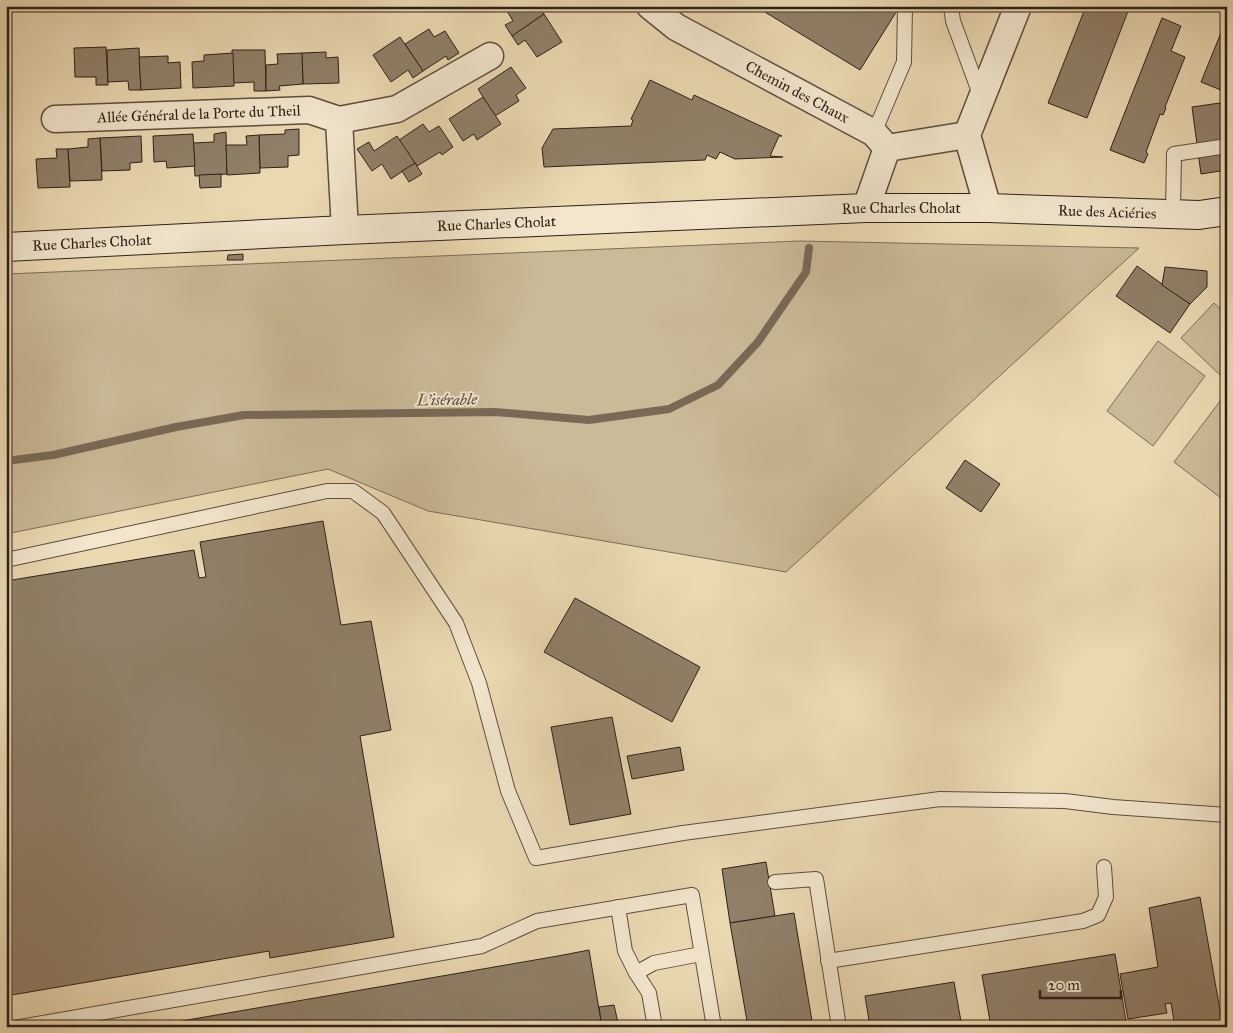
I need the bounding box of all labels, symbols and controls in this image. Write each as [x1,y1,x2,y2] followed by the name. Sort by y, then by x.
[742,57,853,127] street label: Chemin des Chaux
[96,101,302,127] street label: Allée Général de la Porte du Theil
[841,199,961,218] street label: Rue Charles Cholat
[1058,201,1157,223] street label: Rue des Aciéries
[436,212,557,235] street label: Rue Charles Cholat
[32,231,153,255] street label: Rue Charles Cholat
[416,389,478,410] water label: L'isérable
[1040,968,1122,1000] scale bar
[1048,976,1080,994] text: 20 m

